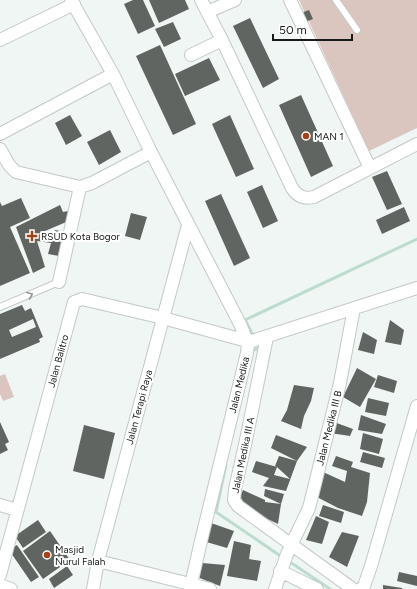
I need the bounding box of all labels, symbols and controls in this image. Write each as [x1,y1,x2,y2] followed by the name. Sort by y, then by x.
[273,16,352,42] scale bar
[279,23,307,37] text: 50 m
[314,130,344,143] place label: MAN 1
[301,131,311,141] marker: MAN 1
[26,230,38,242] marker: RSUD Kota Bogor
[41,230,121,243] place label: RSUD Kota Bogor
[26,291,33,299] one-way arrow
[45,333,71,389] street label: Jalan Balitro
[226,356,252,414] street label: Jalan Medika
[123,368,155,446] street label: Jalan Terapi Raya
[313,389,345,467] street label: Jalan Medika III B
[229,416,257,494] street label: Jalan Medika III A
[55,543,106,568] place label: Masjid Nurul Falah
[42,550,52,560] marker: Masjid Nurul Falah

